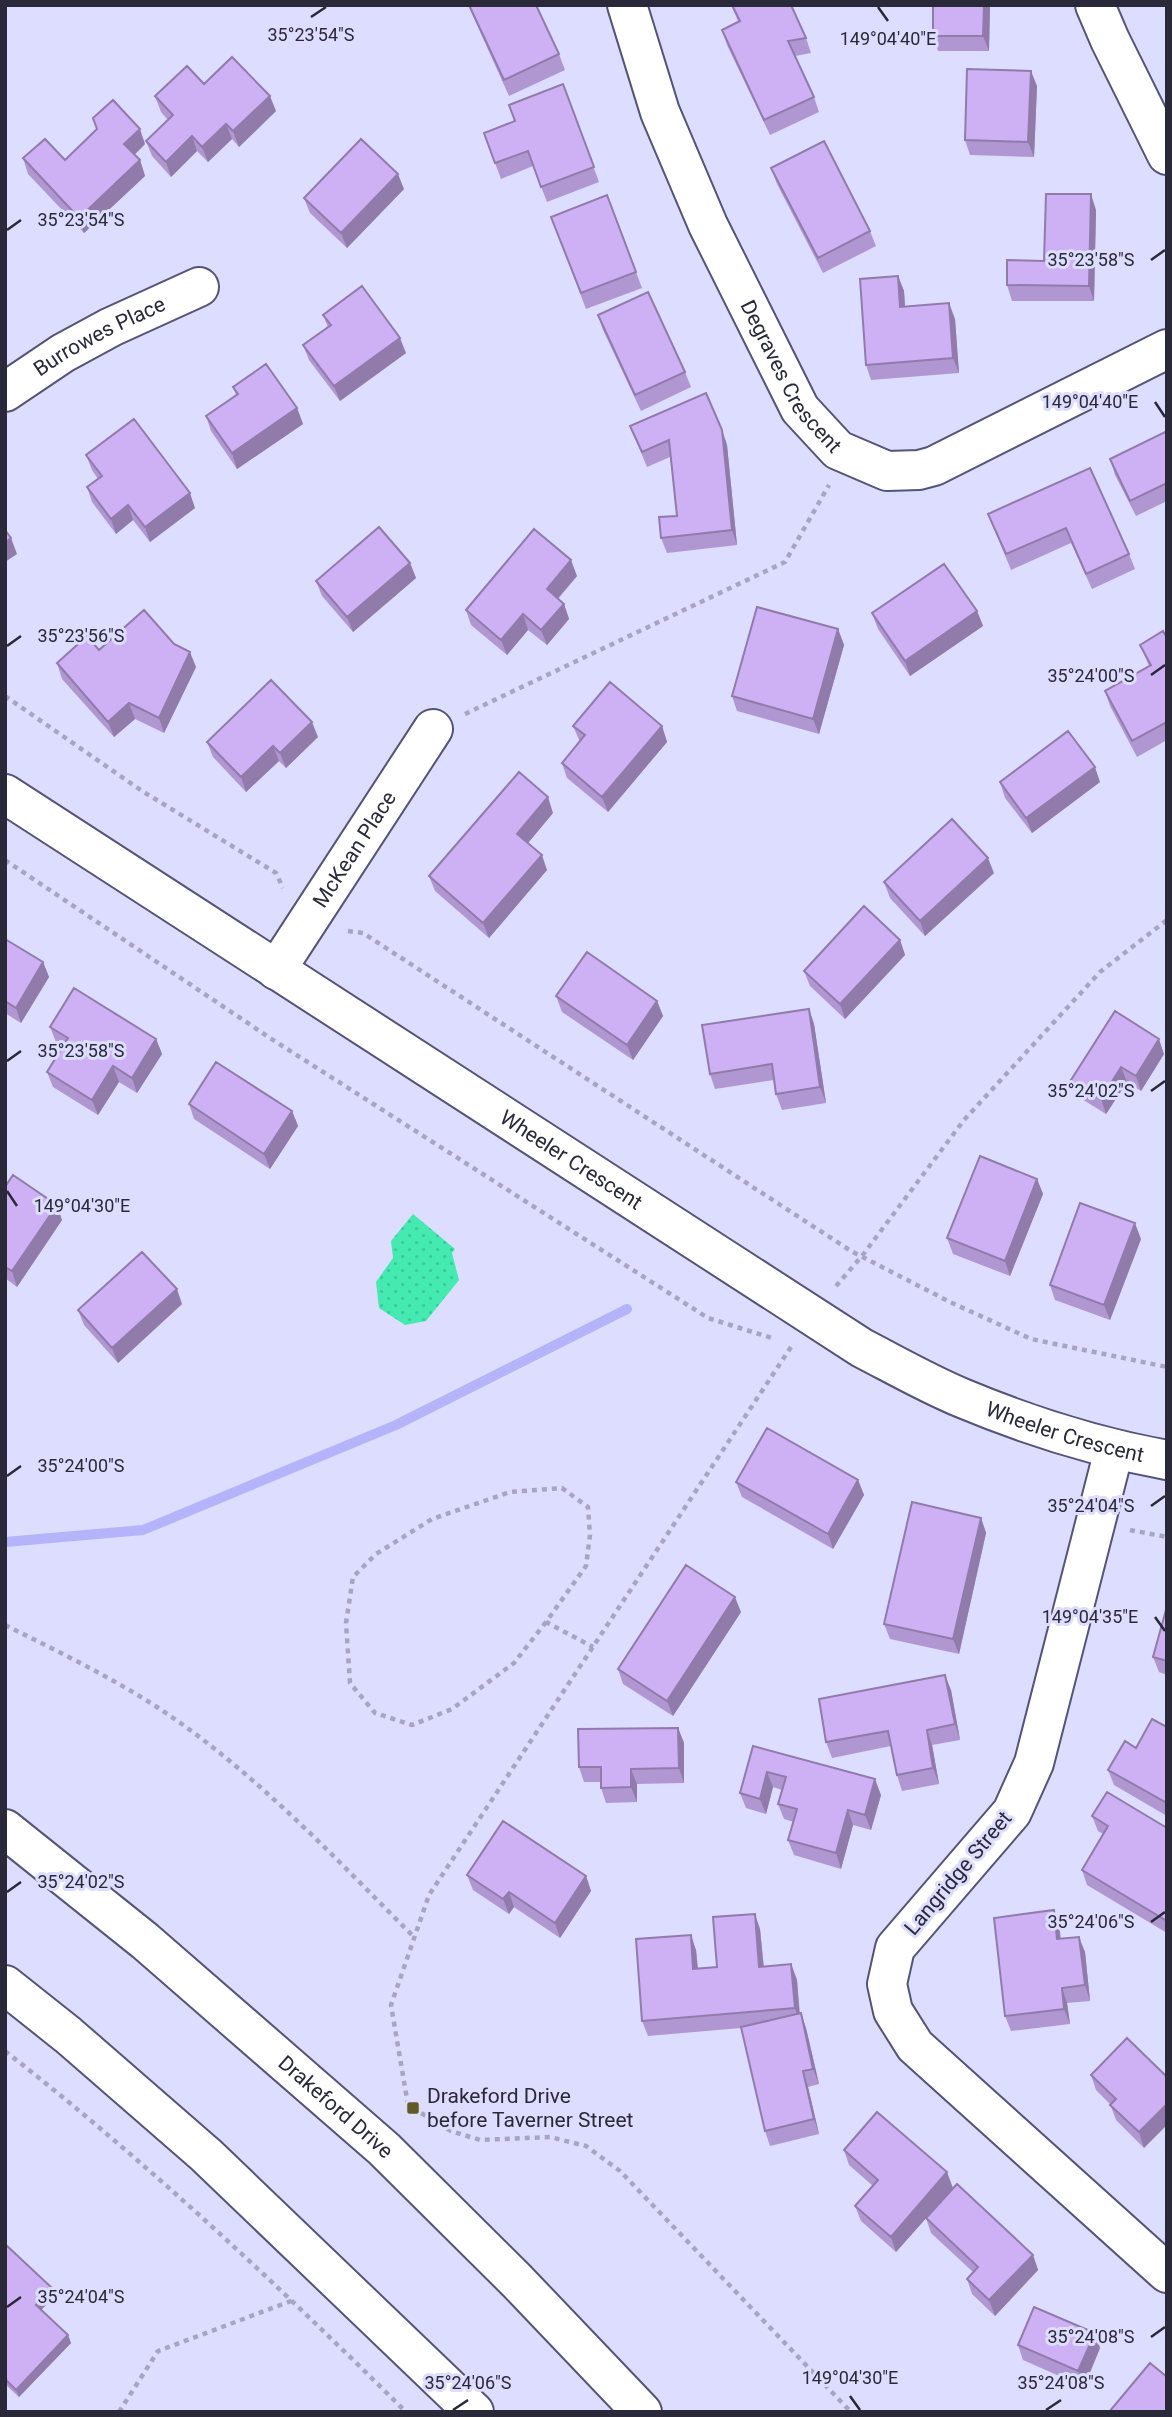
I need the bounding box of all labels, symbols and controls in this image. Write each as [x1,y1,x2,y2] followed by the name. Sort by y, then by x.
[267,24,355,45] text: 35°23'54"S
[840,28,936,49] text: 149°04'40"E
[37,209,125,230] text: 35°23'54"S
[1047,249,1135,270] text: 35°23'58"S
[29,292,169,381] street label: Burrowes Place
[736,296,846,458] street label: Degraves Crescent
[1042,391,1138,412] text: 149°04'40"E
[37,625,125,646] text: 35°23'56"S
[1047,665,1135,686] text: 35°24'00"S
[308,787,401,912] street label: McKean Place
[37,1040,125,1061] text: 35°23'58"S
[1047,1080,1135,1101] text: 35°24'02"S
[496,1105,647,1215] street label: Wheeler Crescent
[34,1195,130,1216] text: 149°04'30"E
[982,1397,1146,1467] street label: Wheeler Crescent
[37,1455,125,1476] text: 35°24'00"S
[1047,1495,1135,1516] text: 35°24'04"S
[1042,1606,1138,1627] text: 149°04'35"E
[899,1806,1017,1940] street label: Langridge Street
[37,1871,125,1892] text: 35°24'02"S
[1047,1911,1135,1932] text: 35°24'06"S
[273,2051,398,2163] street label: Drakeford Drive
[427,2084,634,2132] place label: Drakeford Drive before Taverner Street
[405,2100,421,2116] marker: Drakeford Drive before Taverner Street
[37,2286,125,2307] text: 35°24'04"S
[1047,2326,1135,2347] text: 35°24'08"S
[802,2367,898,2388] text: 149°04'30"E
[424,2372,512,2393] text: 35°24'06"S
[1017,2372,1105,2393] text: 35°24'08"S

